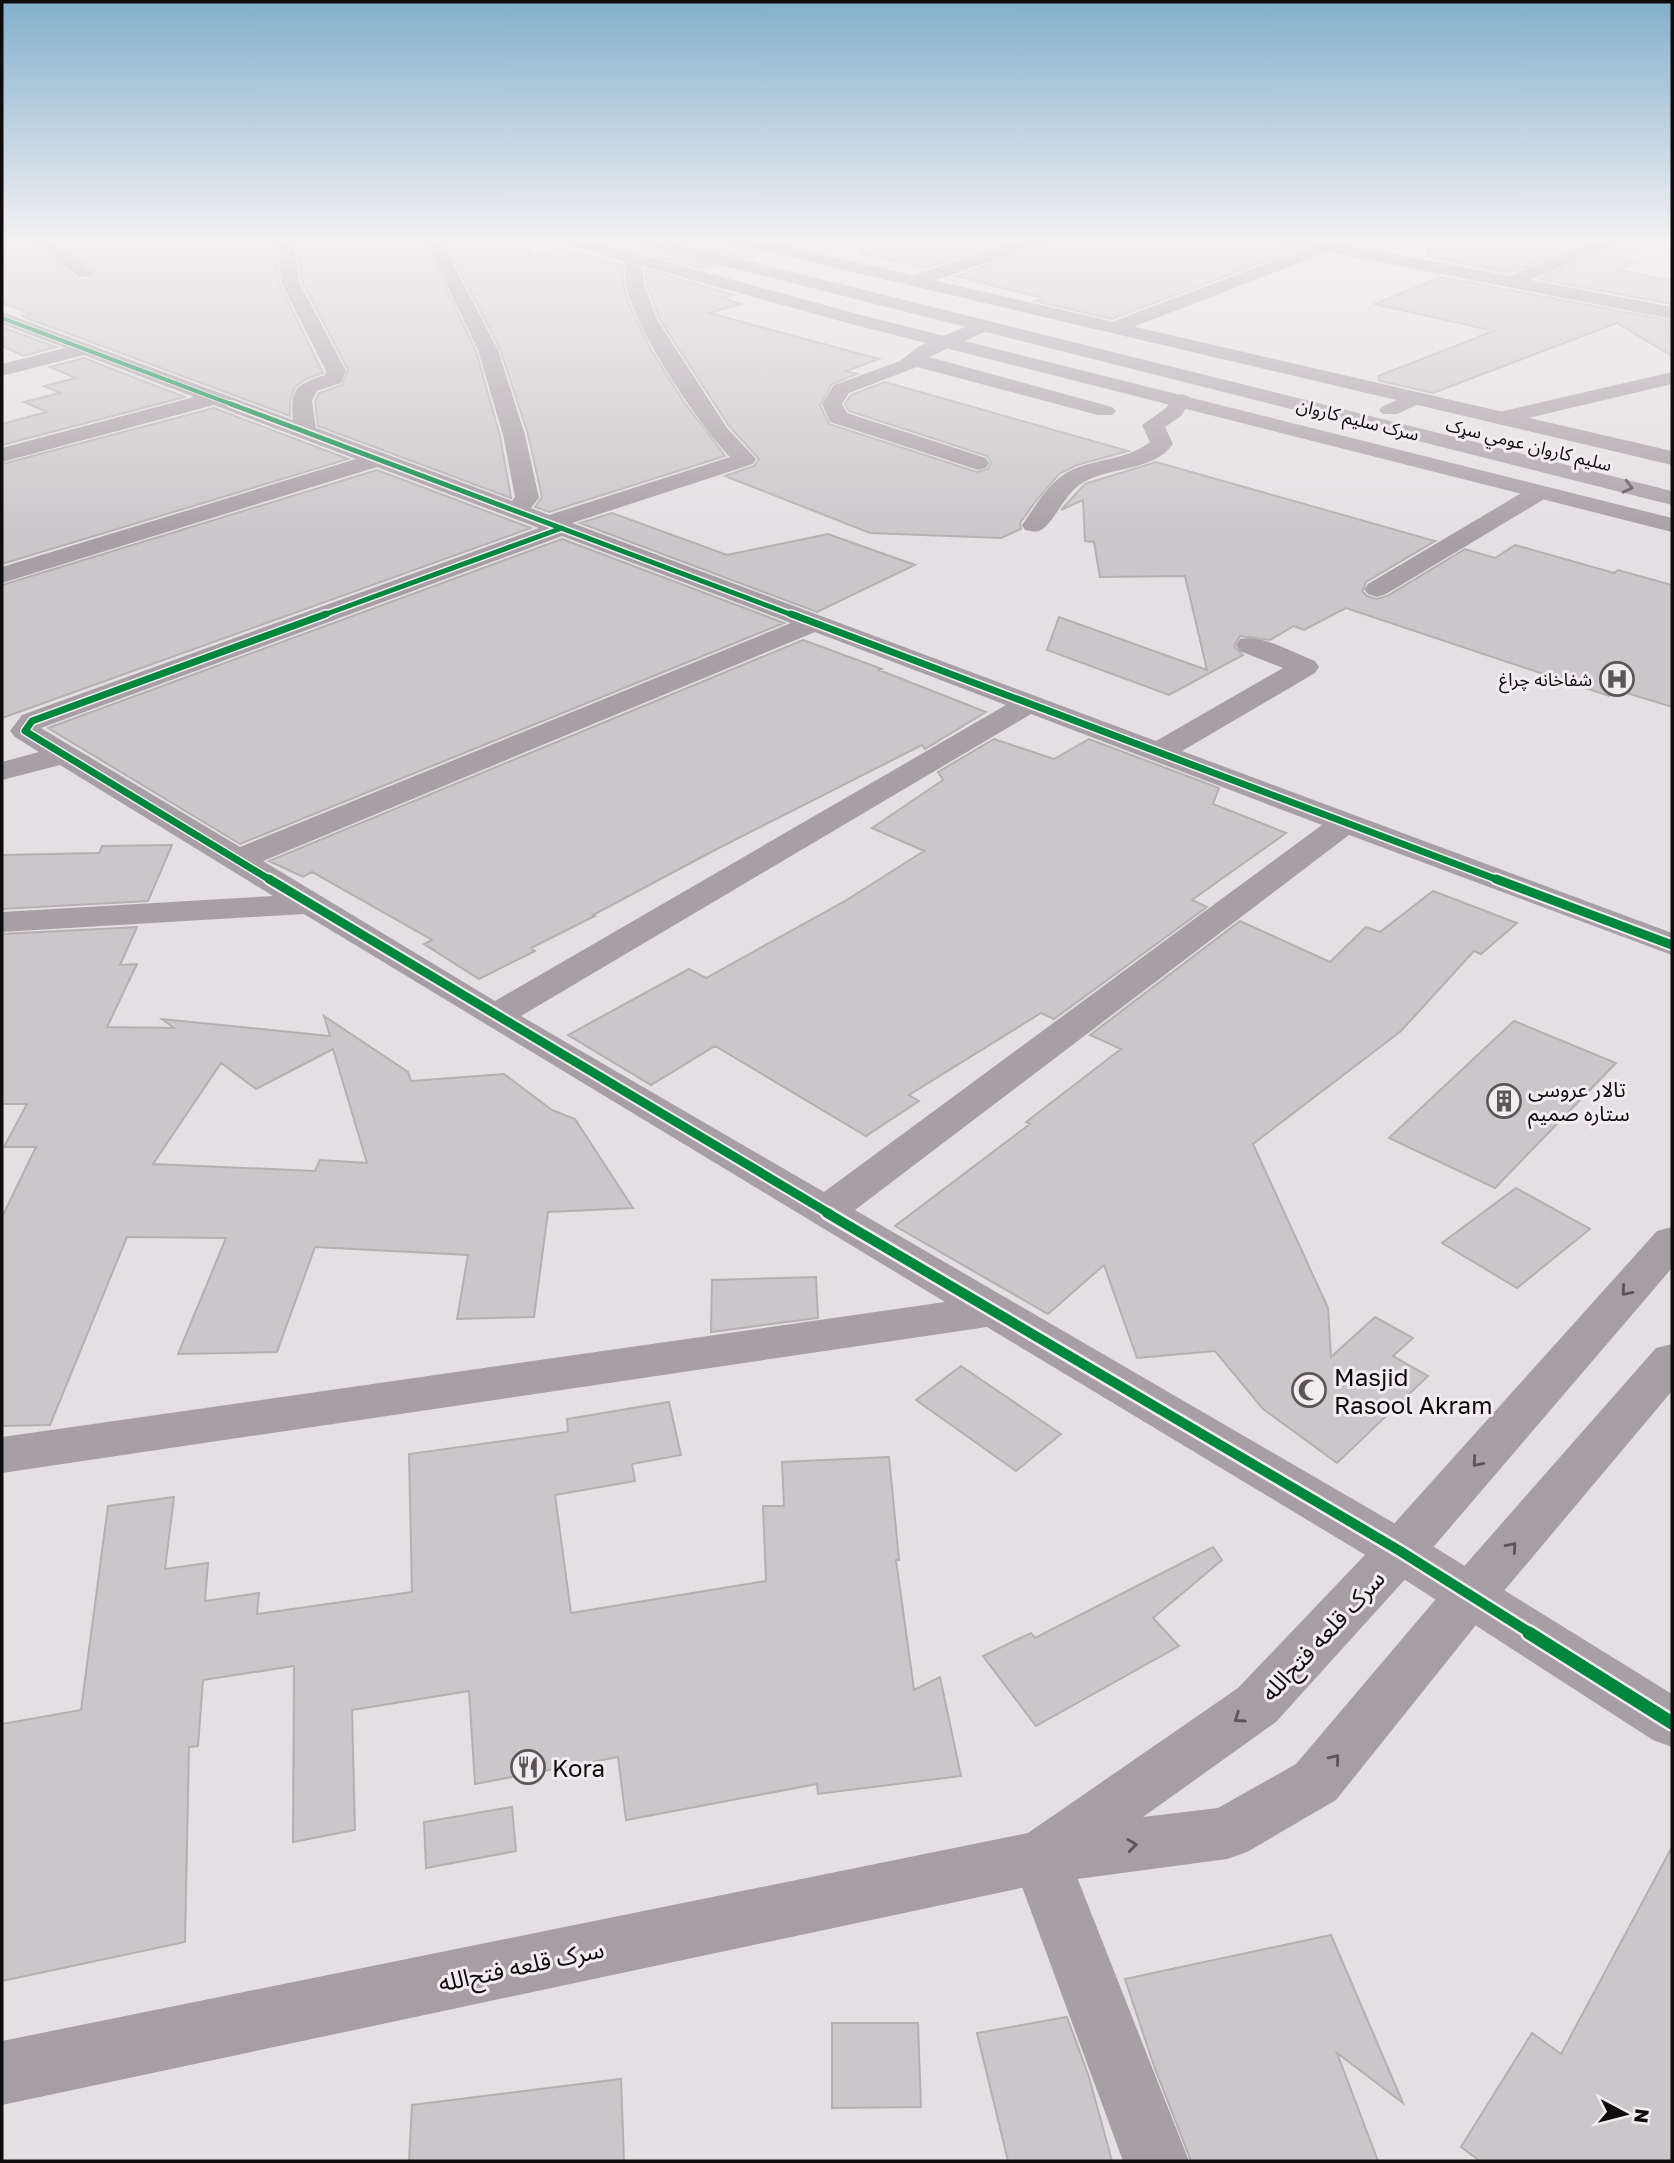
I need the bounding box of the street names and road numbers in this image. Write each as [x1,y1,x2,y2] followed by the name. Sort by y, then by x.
[1294,393,1422,448] street label: سرک سلیم کاروان
[1443,413,1614,478] street label: سلیم کاروان عومي سړک
[1254,1563,1393,1709] street label: سرک قلعه فتح‌الله
[436,1933,607,2001] street label: سرک قلعه فتح‌الله

